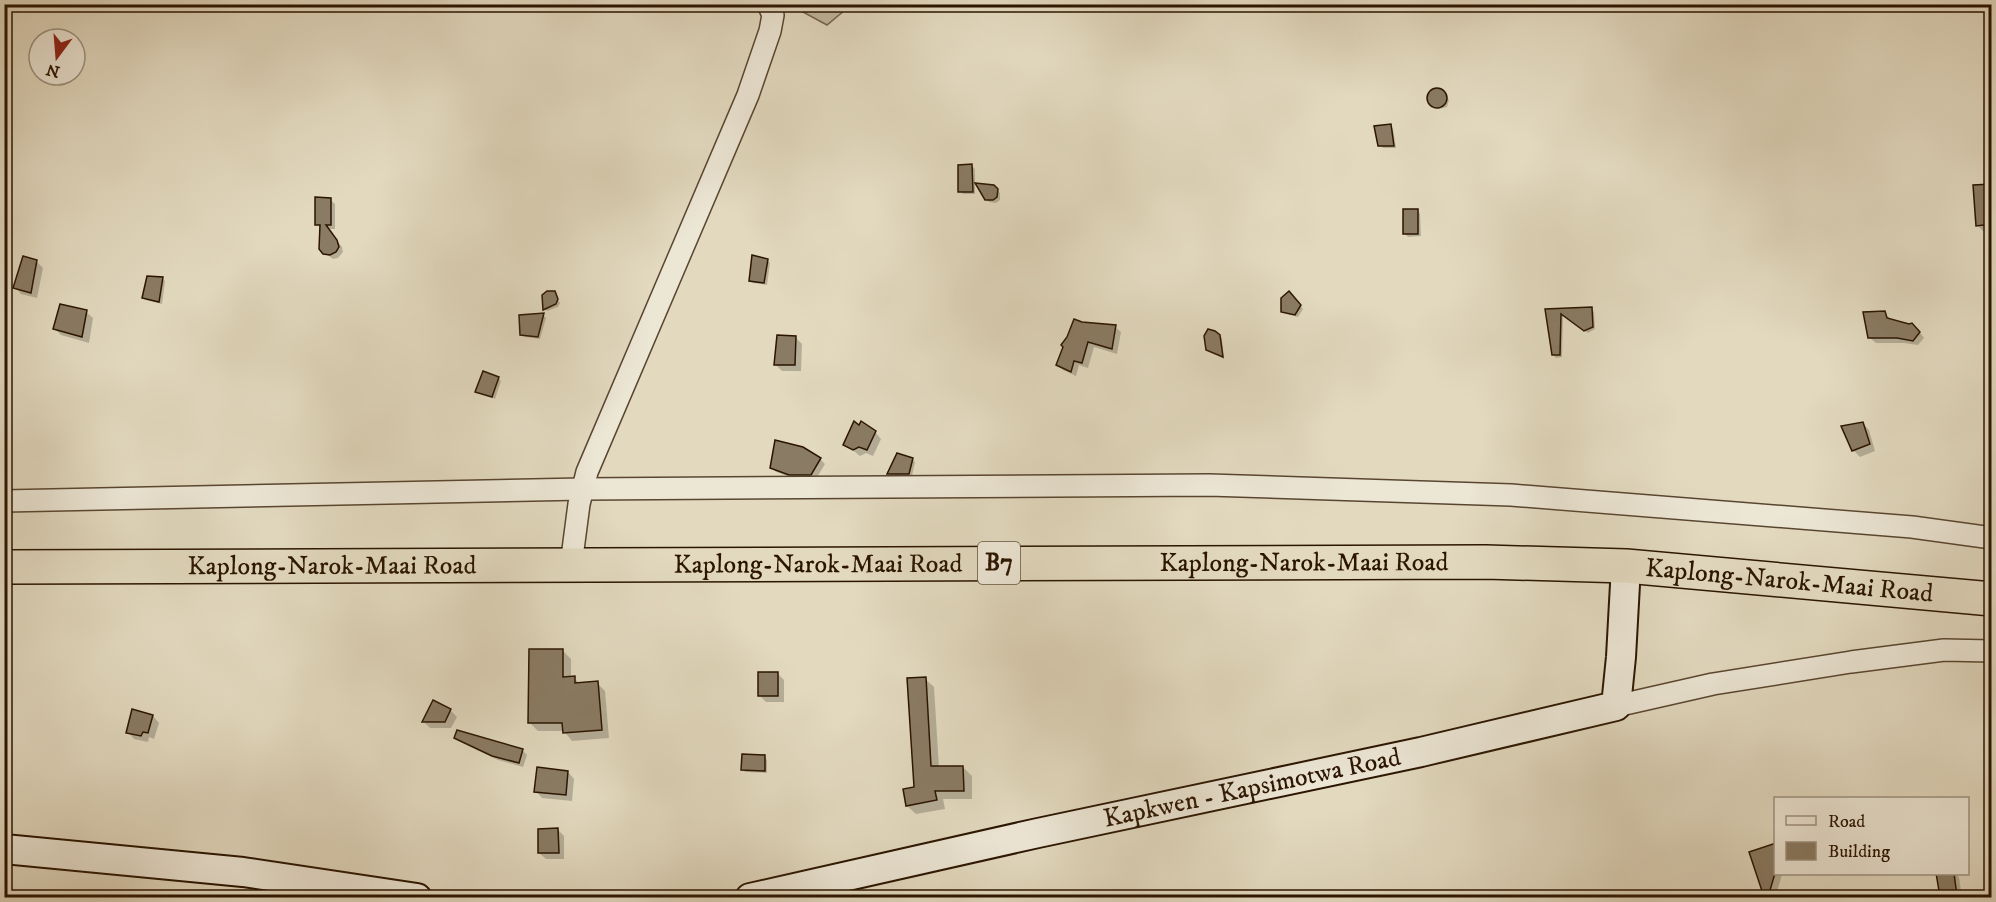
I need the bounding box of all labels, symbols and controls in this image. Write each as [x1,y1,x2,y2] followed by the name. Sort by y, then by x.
[27,27,87,87] north arrow
[44,59,62,82] text: N
[978,542,1020,584] road number: B7
[1159,546,1449,580] street label: Kaplong-Narok-Maai Road
[673,547,963,581] street label: Kaplong-Narok-Maai Road
[187,549,477,583] street label: Kaplong-Narok-Maai Road
[1644,551,1935,610] street label: Kaplong-Narok-Maai Road
[1100,740,1404,835] street label: Kapkwen - Kapsimotwa Road
[1774,797,1969,875] legend
[1828,811,1865,833] text: Road
[1828,841,1890,863] text: Building

